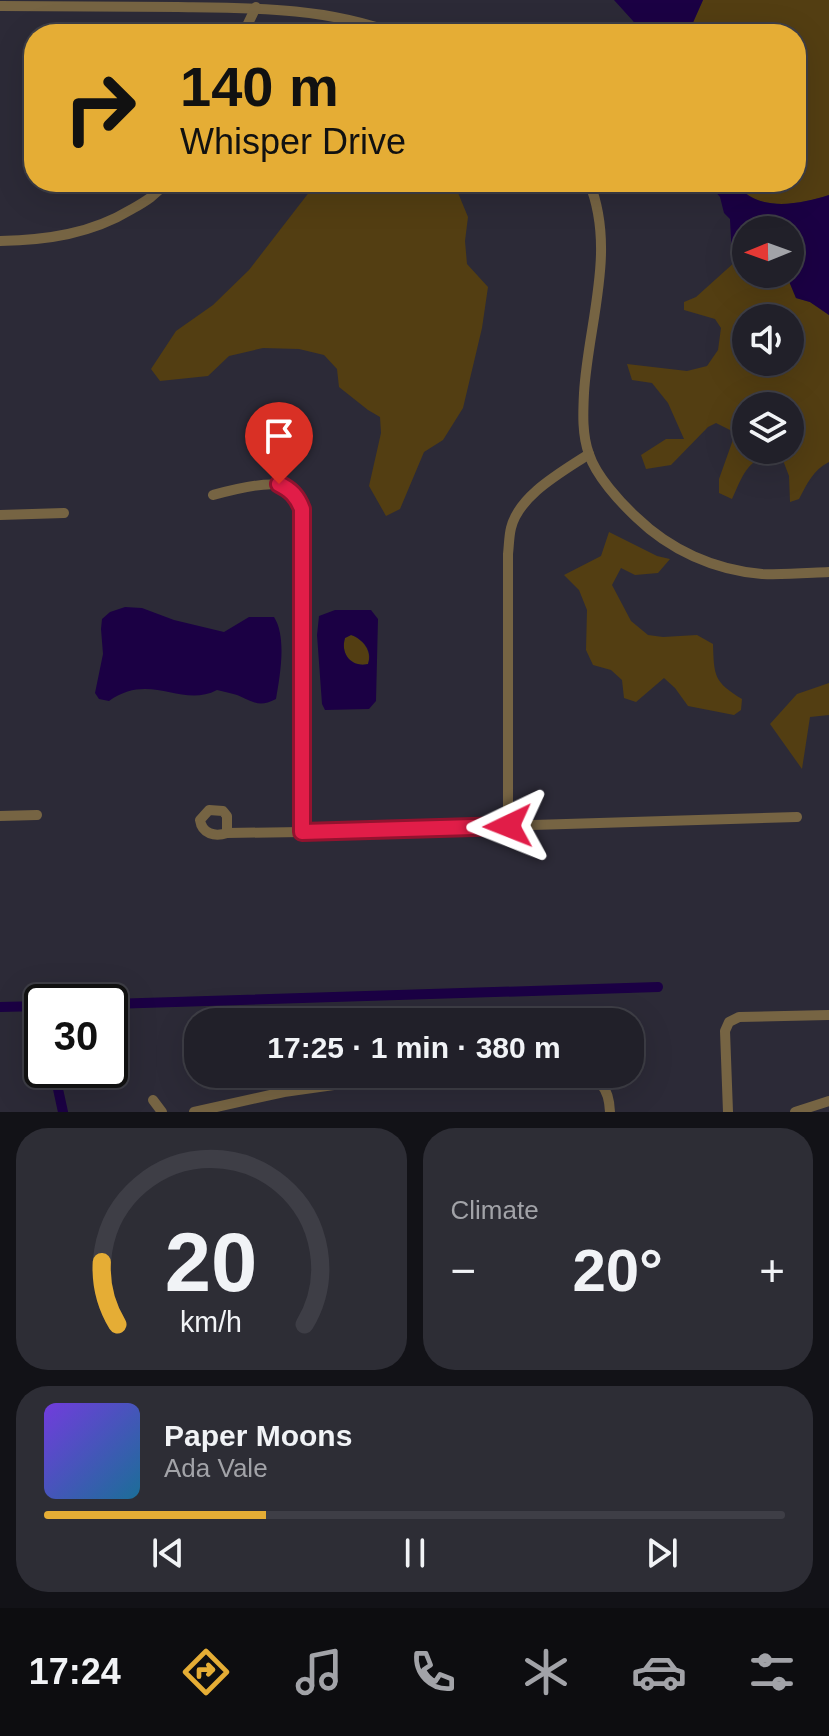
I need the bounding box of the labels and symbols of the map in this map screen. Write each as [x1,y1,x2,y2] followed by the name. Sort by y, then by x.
[732,216,804,288] north arrow
[245,402,313,484] pin
[466,784,550,868] position arrow
[24,984,128,1088] speed limit sign: 30

